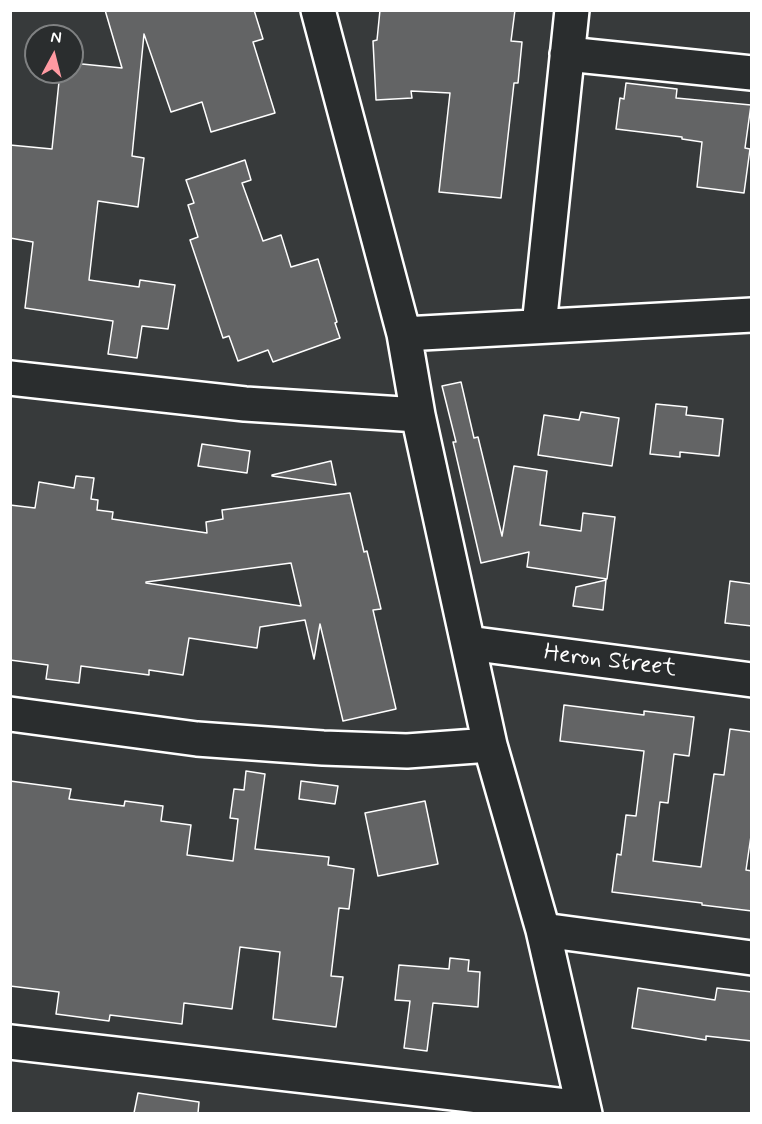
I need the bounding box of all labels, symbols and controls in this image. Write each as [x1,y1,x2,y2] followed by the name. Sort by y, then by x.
[24,24,84,84] north arrow
[49,27,63,49] text: N
[542,640,678,684] street label: Heron Street

